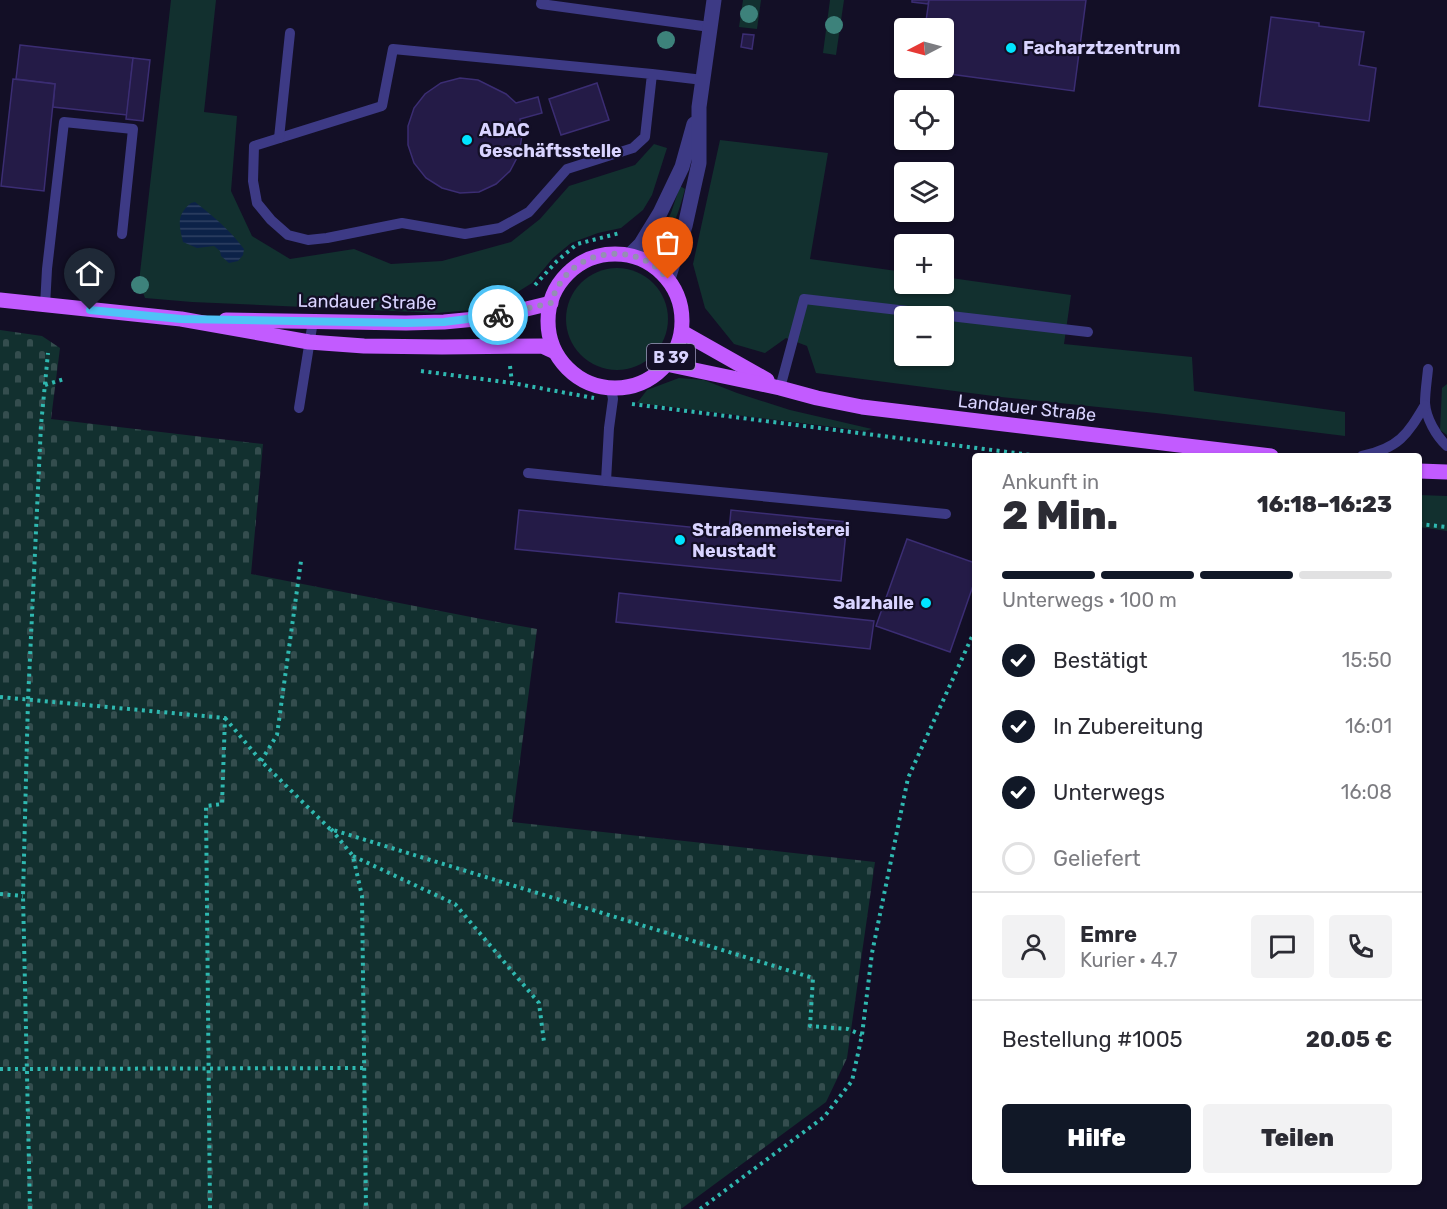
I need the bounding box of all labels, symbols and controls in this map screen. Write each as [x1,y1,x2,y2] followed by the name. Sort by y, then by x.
[894,18,954,78] north arrow
[894,18,954,366] map controls
[1023,37,1180,59] place label: Facharztzentrum
[1004,41,1018,55] marker: Facharztzentrum
[894,90,954,150] button: locate
[479,119,622,162] place label: ADAC Geschäftsstelle
[460,133,474,147] marker: ADAC Geschäftsstelle
[894,162,954,222] button: layers
[642,217,693,279] pin
[651,226,684,259] icon: bag
[894,234,954,294] button: +
[64,248,115,310] pin
[73,257,106,290] icon: home
[468,285,528,345] courier
[297,290,437,314] street label: Landauer Straße
[482,299,515,332] icon: bike
[894,306,954,366] button: −
[647,344,695,370] road number: B 39
[957,390,1097,426] street label: Landauer Straße
[1002,470,1099,494] text: Ankunft in
[1257,491,1392,518] text: 16:18–16:23
[1002,493,1118,539] text: 2 Min.
[692,519,850,562] place label: Straßenmeisterei Neustadt
[673,533,687,547] marker: Straßenmeisterei Neustadt
[1002,588,1177,612] text: Unterwegs · 100 m
[833,592,914,614] place label: Salzhalle
[919,596,933,610] marker: Salzhalle
[1002,644,1035,677] icon: check
[1053,647,1148,674] text: Bestätigt
[1342,648,1392,672] text: 15:50
[1002,710,1035,743] icon: check
[1053,713,1203,740] text: In Zubereitung
[1345,714,1392,738] text: 16:01
[1002,776,1035,809] icon: check
[1053,779,1165,806] text: Unterwegs
[1341,780,1392,804] text: 16:08
[1053,845,1141,872] text: Geliefert
[1002,915,1065,978] button: person
[1251,915,1314,978] button: chat
[1329,915,1392,978] button: phone
[1080,921,1137,948] text: Emre
[1080,948,1178,972] text: Kurier · 4.7
[1002,1026,1183,1053] text: Bestellung #1005
[1306,1026,1392,1053] text: 20.05 €
[1002,1104,1191,1173] button: Hilfe
[1203,1104,1392,1173] button: Teilen

